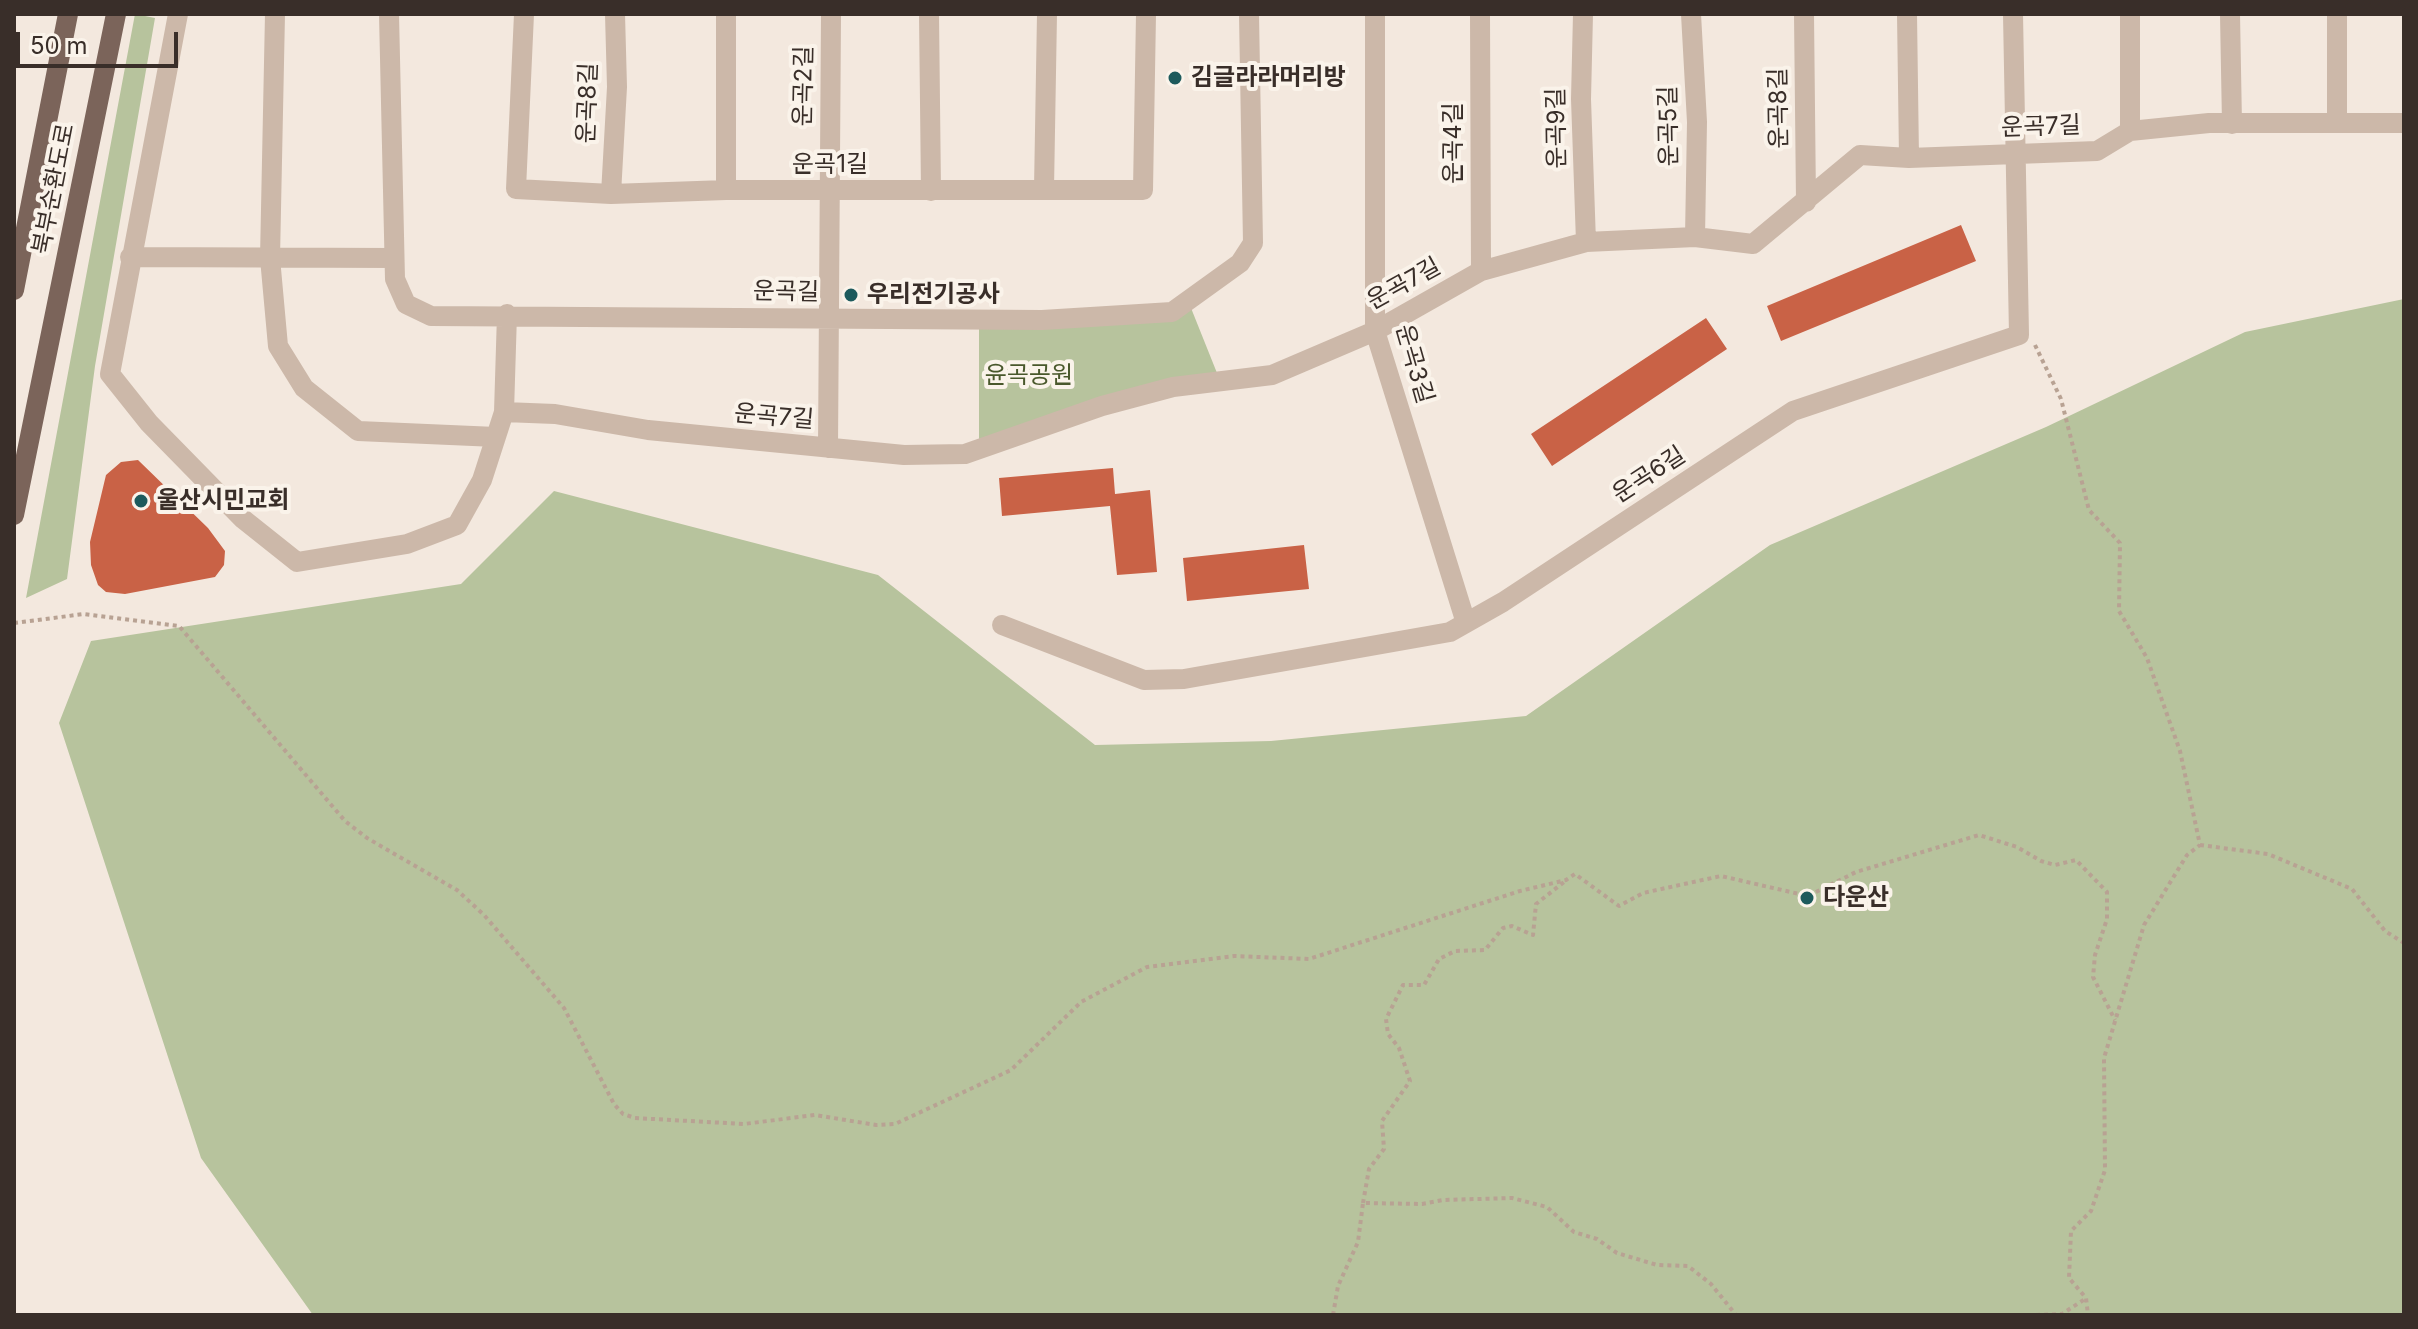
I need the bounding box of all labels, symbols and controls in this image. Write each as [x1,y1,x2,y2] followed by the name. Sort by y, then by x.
[20,16,182,66] scale bar
[30,31,88,60] text: 50 m
[789,45,819,127] street label: 운곡2길
[572,62,604,144] street label: 운곡8길
[1191,64,1346,92] place label: 김글라라머리방
[1764,67,1794,149] street label: 운곡8길
[1166,69,1184,87] marker: 김글라라머리방
[1654,85,1684,167] street label: 운곡5길
[1542,87,1572,169] street label: 운곡9길
[1440,102,1468,184] street label: 운곡4길
[2001,111,2081,143] street label: 운곡7길
[27,121,81,257] street label: 북부순환도로
[792,151,868,179] street label: 운곡1길
[1362,252,1446,316] street label: 운곡7길
[753,277,819,307] street label: 운곡길
[867,281,999,309] place label: 우리전기공사
[842,286,860,304] marker: 우리전기공사
[1389,321,1439,407] street label: 운곡3길
[985,362,1073,390] park label: 윤곡공원
[733,399,815,435] street label: 운곡7길
[1607,441,1691,509] street label: 운곡6길
[157,487,289,515] place label: 울산시민교회
[132,492,150,510] marker: 울산시민교회
[1823,884,1889,912] place label: 다운산
[1798,889,1816,907] marker: 다운산

